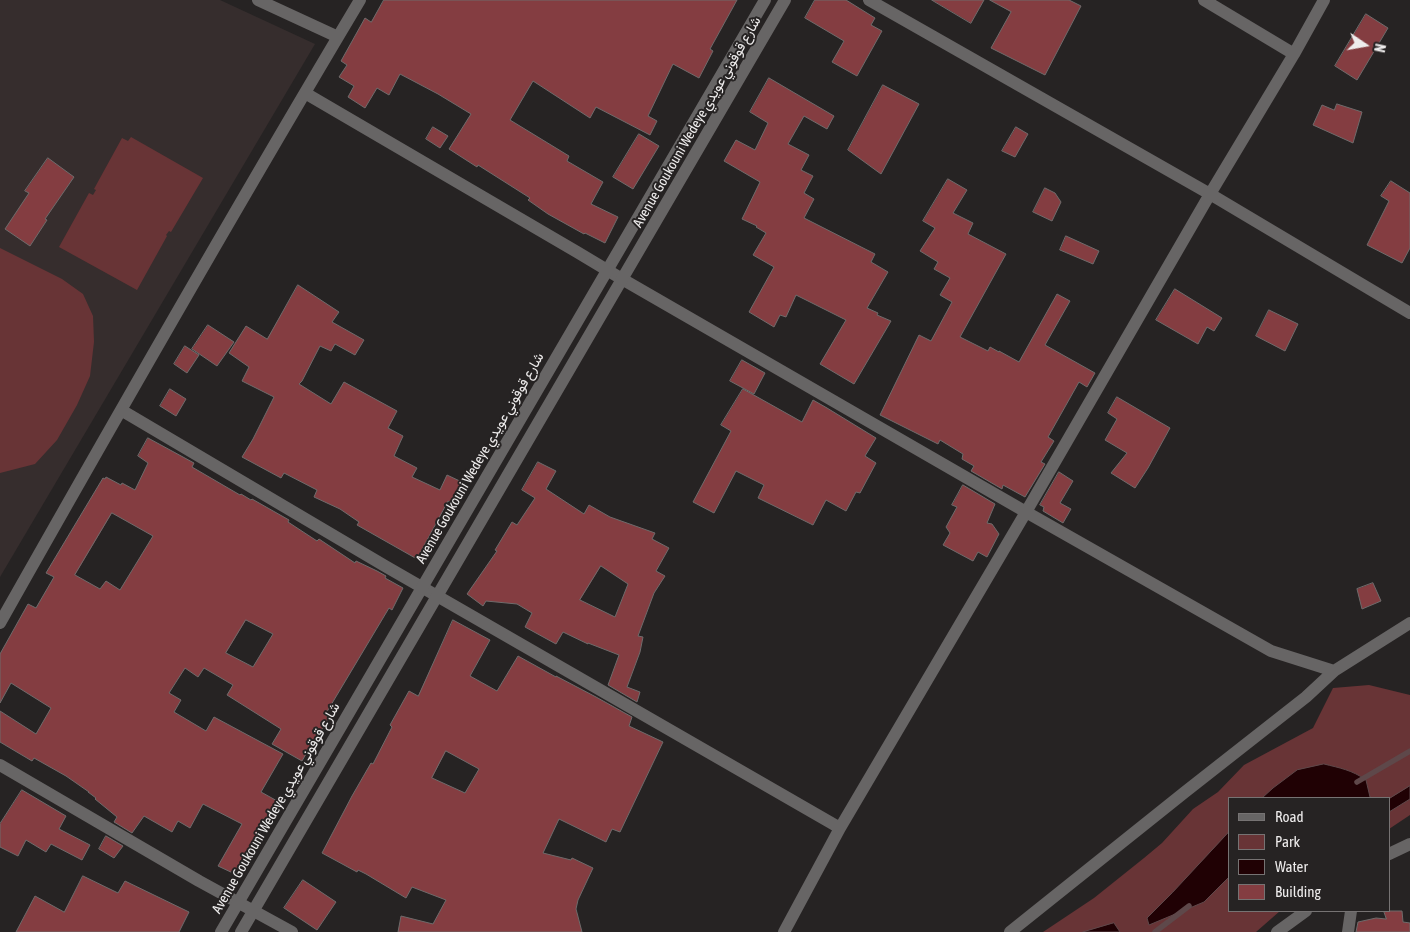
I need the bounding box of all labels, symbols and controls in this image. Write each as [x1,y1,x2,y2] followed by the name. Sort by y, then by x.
[630,13,764,231] street label: Avenue Goukouni Wedeye شارع قوقوني عويدي
[1340,20,1390,70] north arrow
[1371,42,1388,54] text: N
[413,349,547,567] street label: Avenue Goukouni Wedeye شارع قوقوني عويدي
[209,699,343,917] street label: Avenue Goukouni Wedeye شارع قوقوني عويدي
[1228,797,1390,912] legend
[1275,808,1304,825] text: Road
[1275,833,1300,850] text: Park
[1275,858,1308,875] text: Water
[1275,883,1321,900] text: Building

